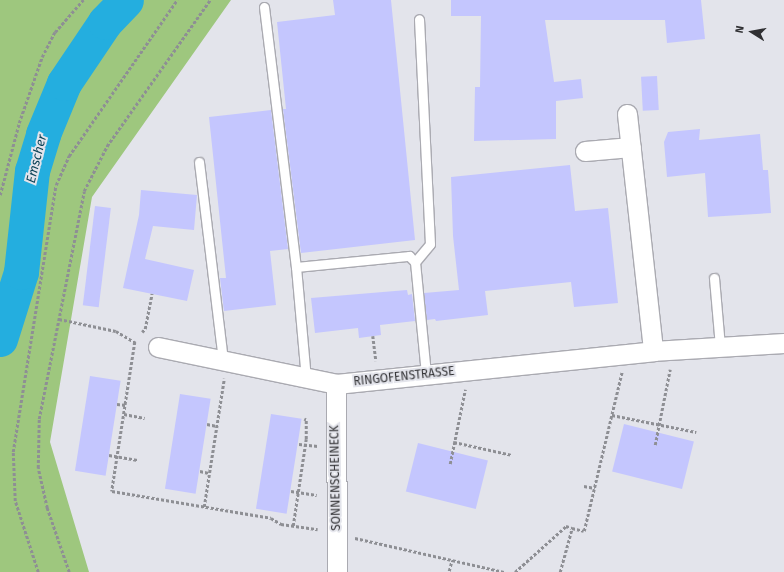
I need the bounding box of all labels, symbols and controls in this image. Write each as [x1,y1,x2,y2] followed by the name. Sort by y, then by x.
[732,12,772,52] north arrow
[733,25,747,34] text: N
[23,133,51,185] water label: Emscher
[353,365,455,389] street label: RINGOFENSTRASSE
[328,425,344,531] street label: SONNENSCHEINECK

